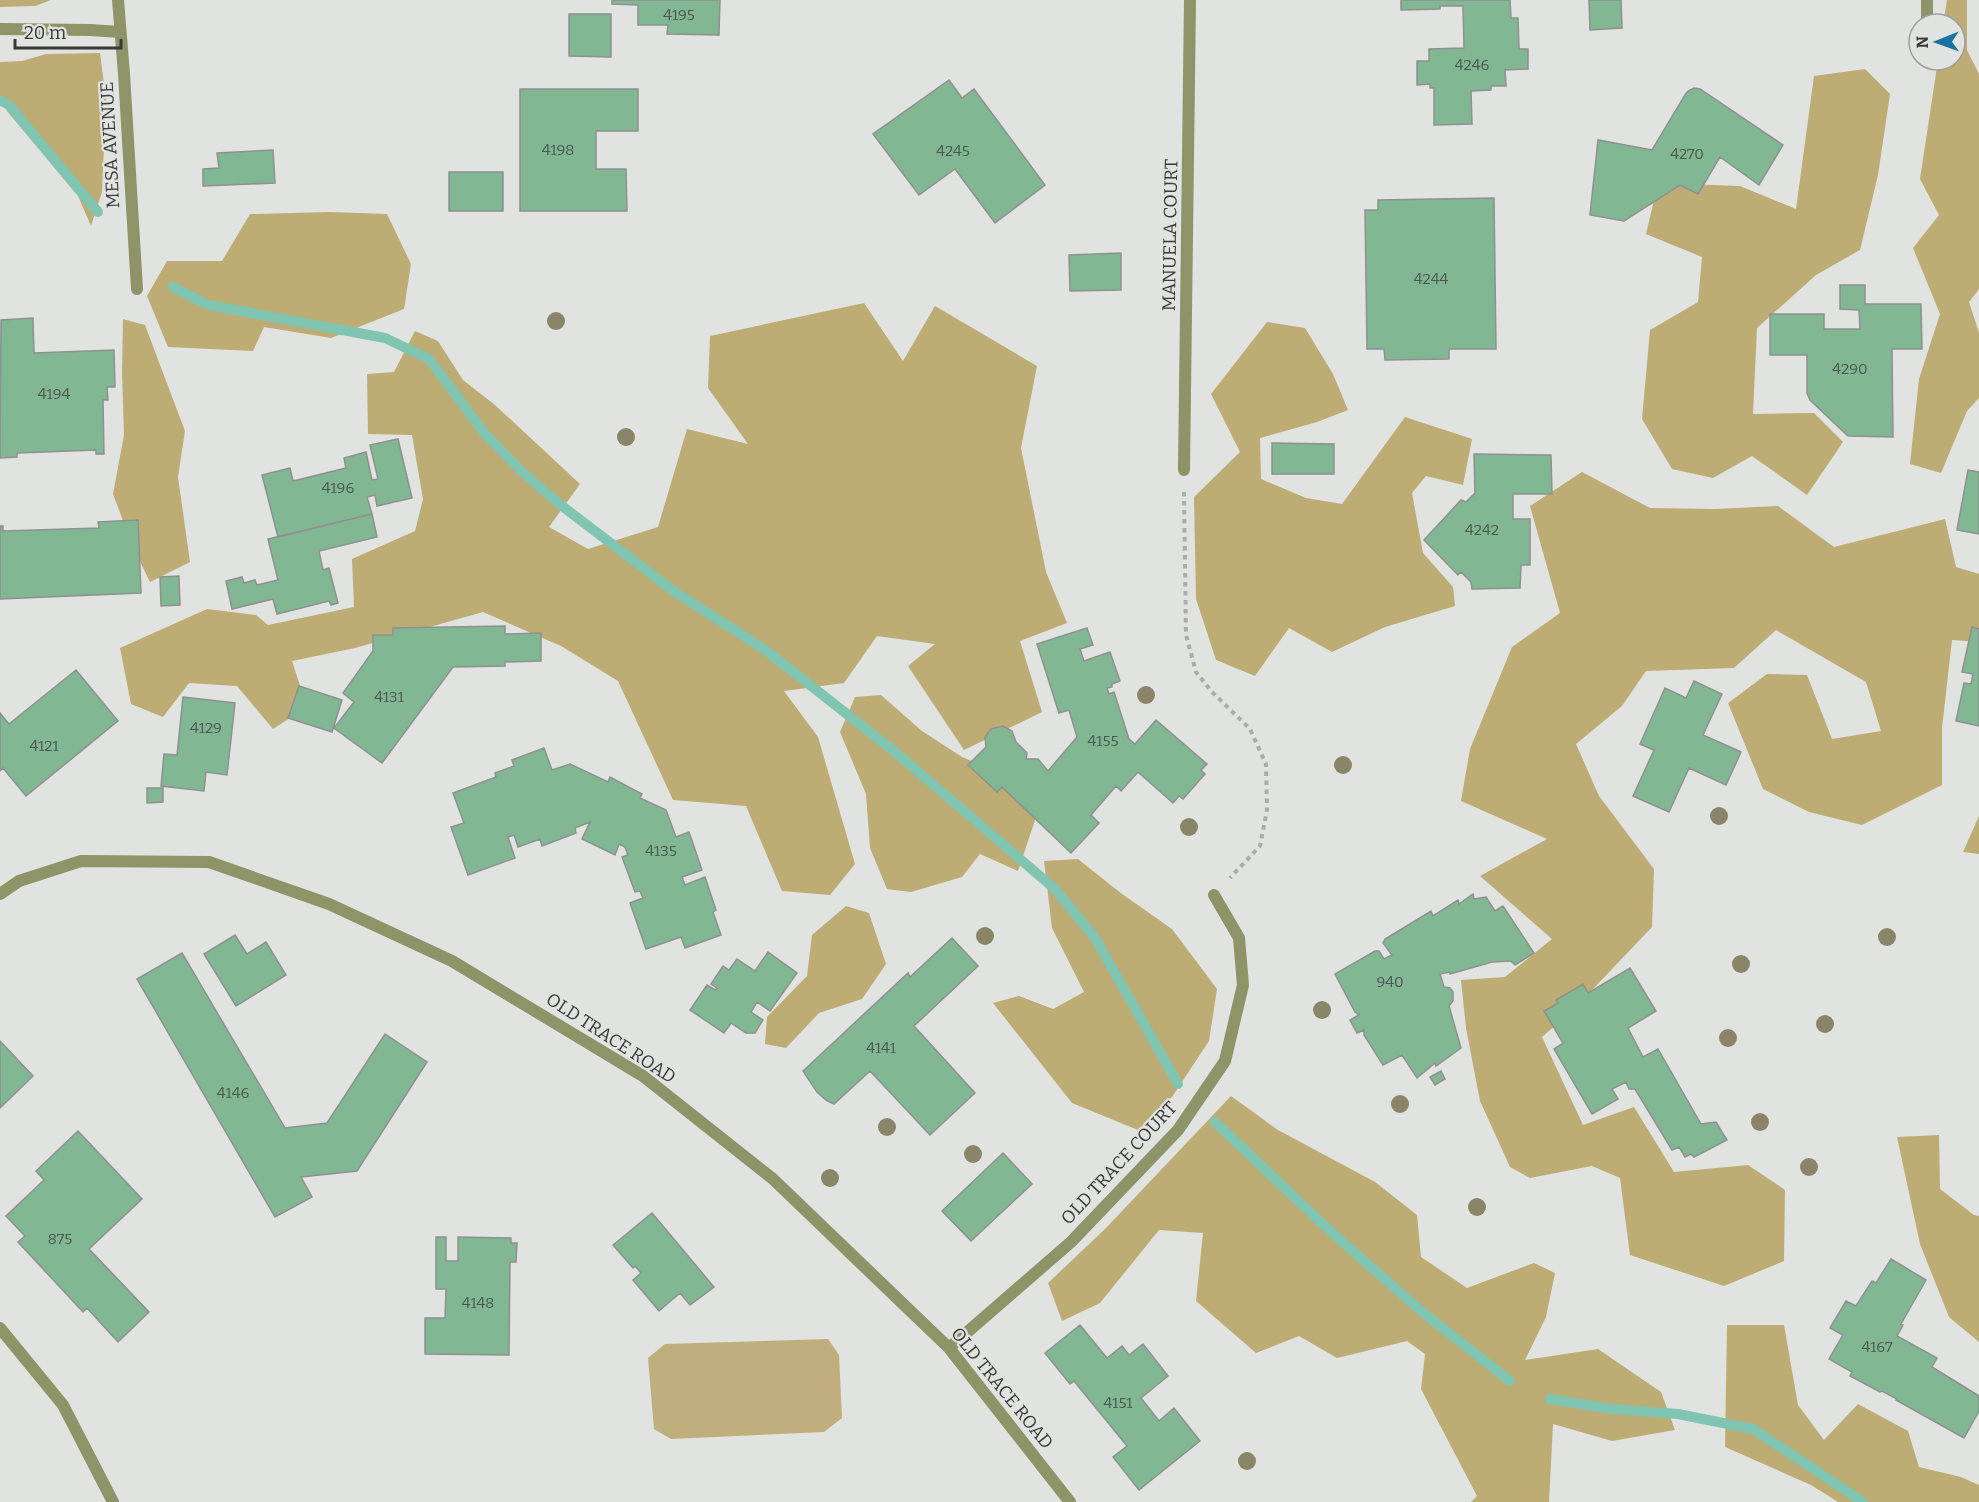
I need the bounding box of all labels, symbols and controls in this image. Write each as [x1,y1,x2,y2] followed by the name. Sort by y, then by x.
[663,6,695,24] house number: 4195
[15,12,122,50] scale bar
[1907,12,1967,72] north arrow
[24,22,66,44] text: 20 m
[1913,36,1932,49] text: N
[1455,56,1489,74] house number: 4246
[96,81,124,209] street label: MESA AVENUE
[542,141,574,159] house number: 4198
[936,142,970,160] house number: 4245
[1670,145,1704,163] house number: 4270
[1158,158,1182,311] street label: MANUELA COURT
[1414,270,1448,288] house number: 4244
[1832,360,1868,378] house number: 4290
[38,385,70,403] house number: 4194
[322,479,354,497] house number: 4196
[1465,521,1499,539] house number: 4242
[374,688,404,706] house number: 4131
[190,719,222,737] house number: 4129
[1088,732,1118,750] house number: 4155
[29,737,59,755] house number: 4121
[645,842,677,860] house number: 4135
[1376,973,1404,991] house number: 940
[542,988,680,1088] street label: OLD TRACE ROAD
[866,1039,896,1057] house number: 4141
[217,1084,249,1102] house number: 4146
[1056,1097,1182,1229] street label: OLD TRACE COURT
[48,1230,72,1248] house number: 875
[462,1294,494,1312] house number: 4148
[946,1323,1058,1453] street label: OLD TRACE ROAD
[1862,1338,1893,1356] house number: 4167
[1104,1394,1132,1412] house number: 4151

